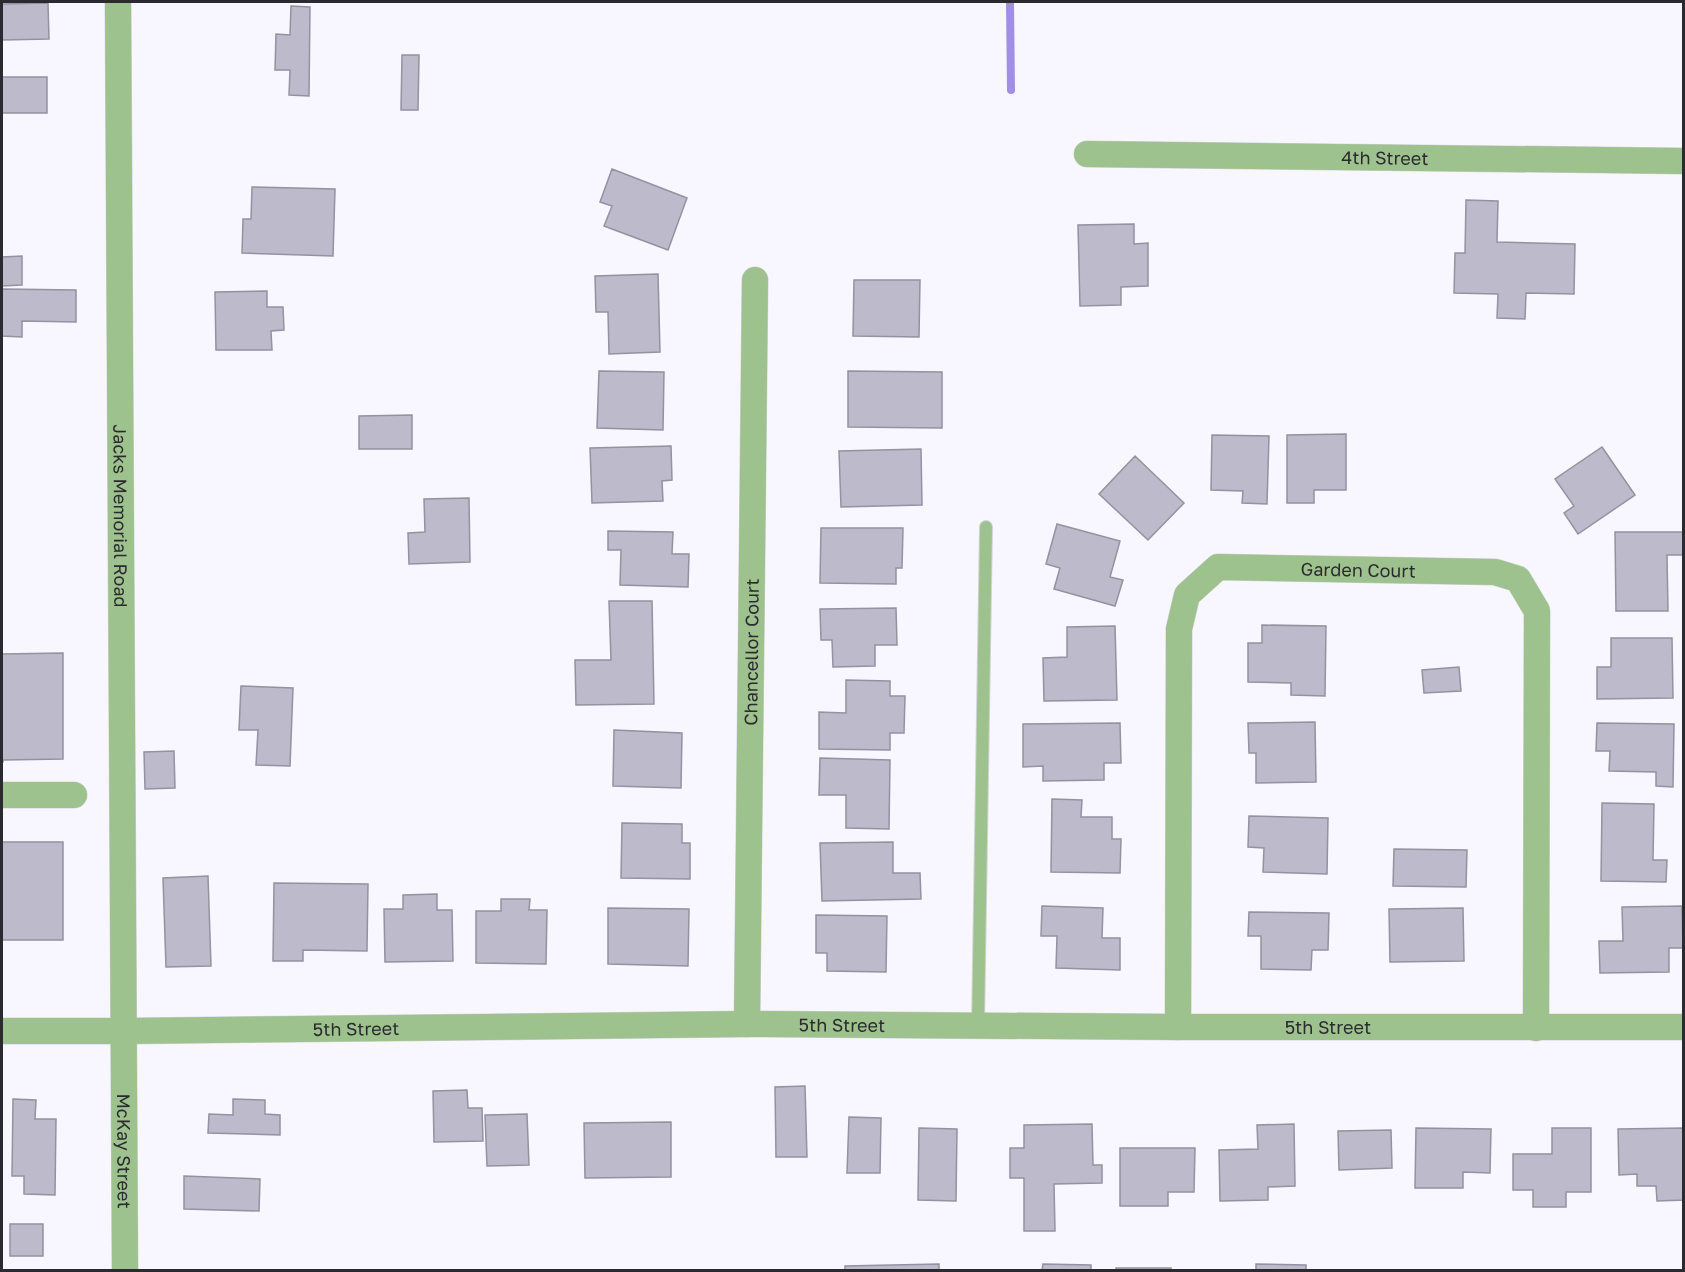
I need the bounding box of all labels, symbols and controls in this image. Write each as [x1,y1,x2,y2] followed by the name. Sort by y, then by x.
[1341,146,1429,169] street label: 4th Street
[109,424,132,608] street label: Jacks Memorial Road
[1300,557,1416,582] street label: Garden Court
[739,578,763,726] street label: Chancellor Court
[799,1013,885,1036] street label: 5th Street
[1285,1016,1371,1038] street label: 5th Street
[313,1017,399,1040] street label: 5th Street
[113,1093,136,1209] street label: McKay Street

